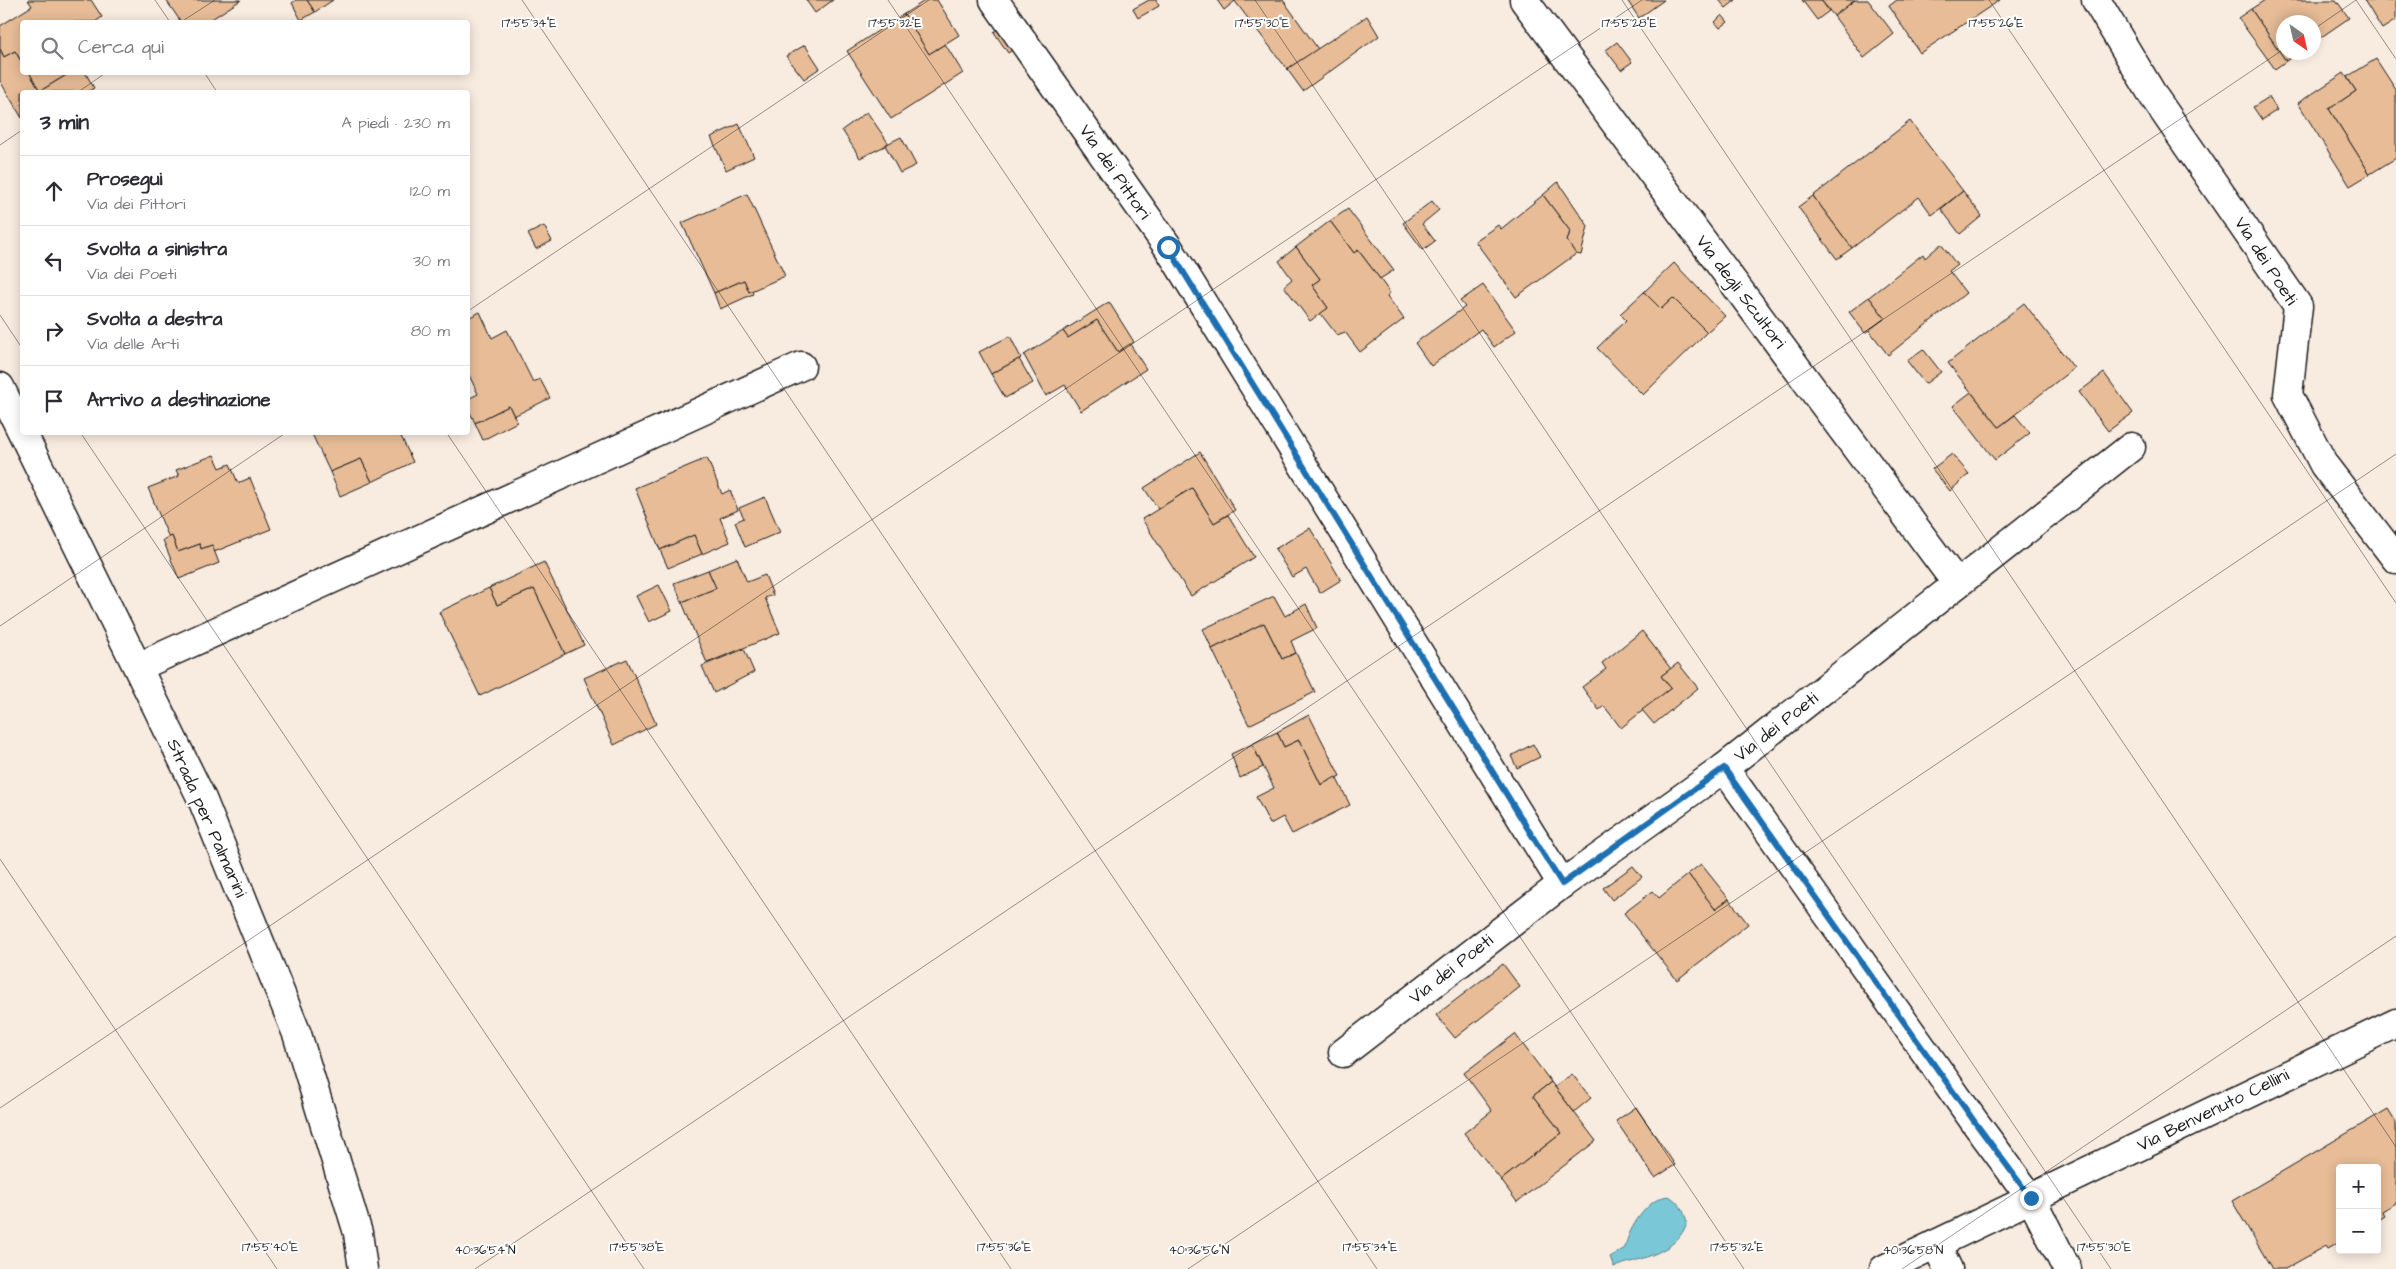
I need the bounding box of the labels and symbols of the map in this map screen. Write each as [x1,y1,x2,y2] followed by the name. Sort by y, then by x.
[502,15,556,32] text: 17°55'34"E
[868,15,922,32] text: 17°55'32"E
[1235,15,1289,32] text: 17°55'30"E
[1601,15,1657,32] text: 17°55'28"E
[1969,15,2023,32] text: 17°55'26"E
[2276,15,2321,60] north arrow
[1073,119,1157,225] street label: Via dei Pittori
[2228,212,2304,310] street label: Via dei Poeti
[1689,230,1792,355] street label: Via degli Scultori
[1157,236,1180,259] route start
[1729,686,1824,768] street label: Via dei Poeti
[161,735,253,902] street label: Strada per Palmarini
[1404,928,1499,1010] street label: Via dei Poeti
[2133,1062,2293,1158] street label: Via Benvenuto Cellini
[2020,1187,2043,1210] route end
[242,1239,298,1256] text: 17°55'40"E
[610,1239,664,1256] text: 17°55'38"E
[977,1239,1031,1256] text: 17°55'36"E
[1343,1239,1397,1256] text: 17°55'34"E
[1710,1239,1764,1256] text: 17°55'32"E
[2077,1239,2131,1256] text: 17°55'30"E
[455,1242,516,1259] text: 40°36'54"N
[1169,1242,1230,1259] text: 40°36'56"N
[1883,1242,1944,1259] text: 40°36'58"N

